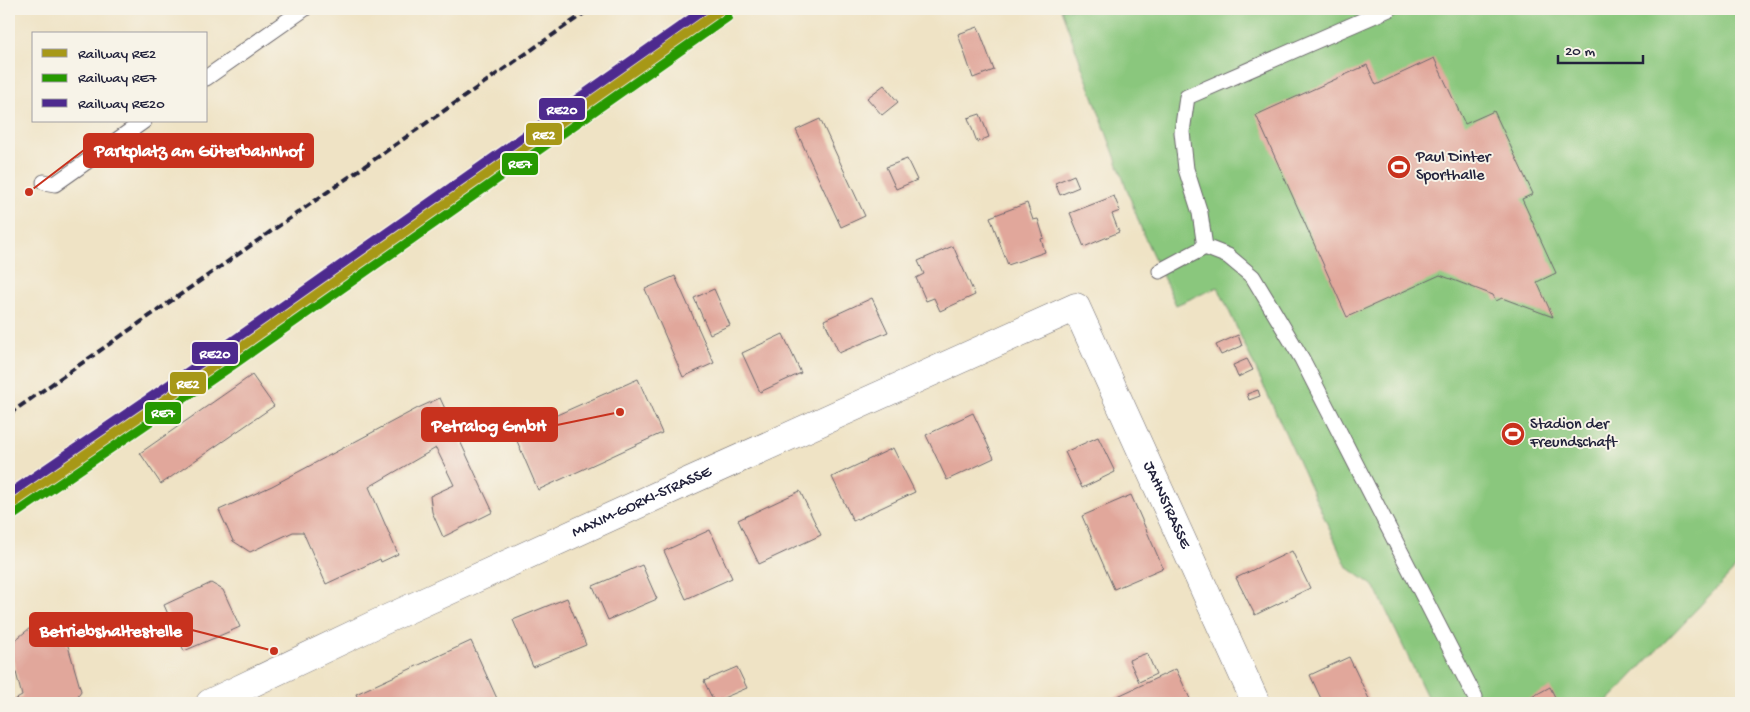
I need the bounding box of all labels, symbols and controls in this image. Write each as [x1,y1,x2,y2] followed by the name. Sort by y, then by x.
[32,32,208,122] legend
[1558,32,1642,64] scale bar
[1565,43,1595,61] text: 20 m
[78,46,156,64] text: Railway RE2
[78,70,158,88] text: Railway RE7
[78,96,165,114] text: Railway RE20
[538,97,586,121] line badge: RE20
[546,103,577,120] text: RE20
[525,122,563,146] line badge: RE2
[532,128,556,145] text: RE2
[84,134,313,167] callout: Parkplatz am Güterbahnhof
[94,142,305,163] text: Parkplatz am Güterbahnhof
[1415,149,1492,186] place label: Paul Dinter Sporthalle
[501,152,539,176] line badge: RE7
[1386,154,1412,180] sports icon: Paul Dinter Sporthalle
[507,157,532,174] text: RE7
[191,341,239,365] line badge: RE20
[199,347,230,364] text: RE20
[169,371,207,395] line badge: RE2
[176,377,200,394] text: RE2
[144,401,182,425] line badge: RE7
[150,406,175,423] text: RE7
[422,408,557,441] callout: Petralog GmbH
[1529,416,1618,453] place label: Stadion der Freundschaft
[431,417,547,438] text: Petralog GmbH
[1500,421,1526,447] sports icon: Stadion der Freundschaft
[1138,459,1195,553] street label: JAHNSTRASSE
[569,462,715,543] street label: MAXIM-GORKI-STRASSE
[30,613,192,646] callout: Betriebshaltestelle
[39,622,183,643] text: Betriebshaltestelle

